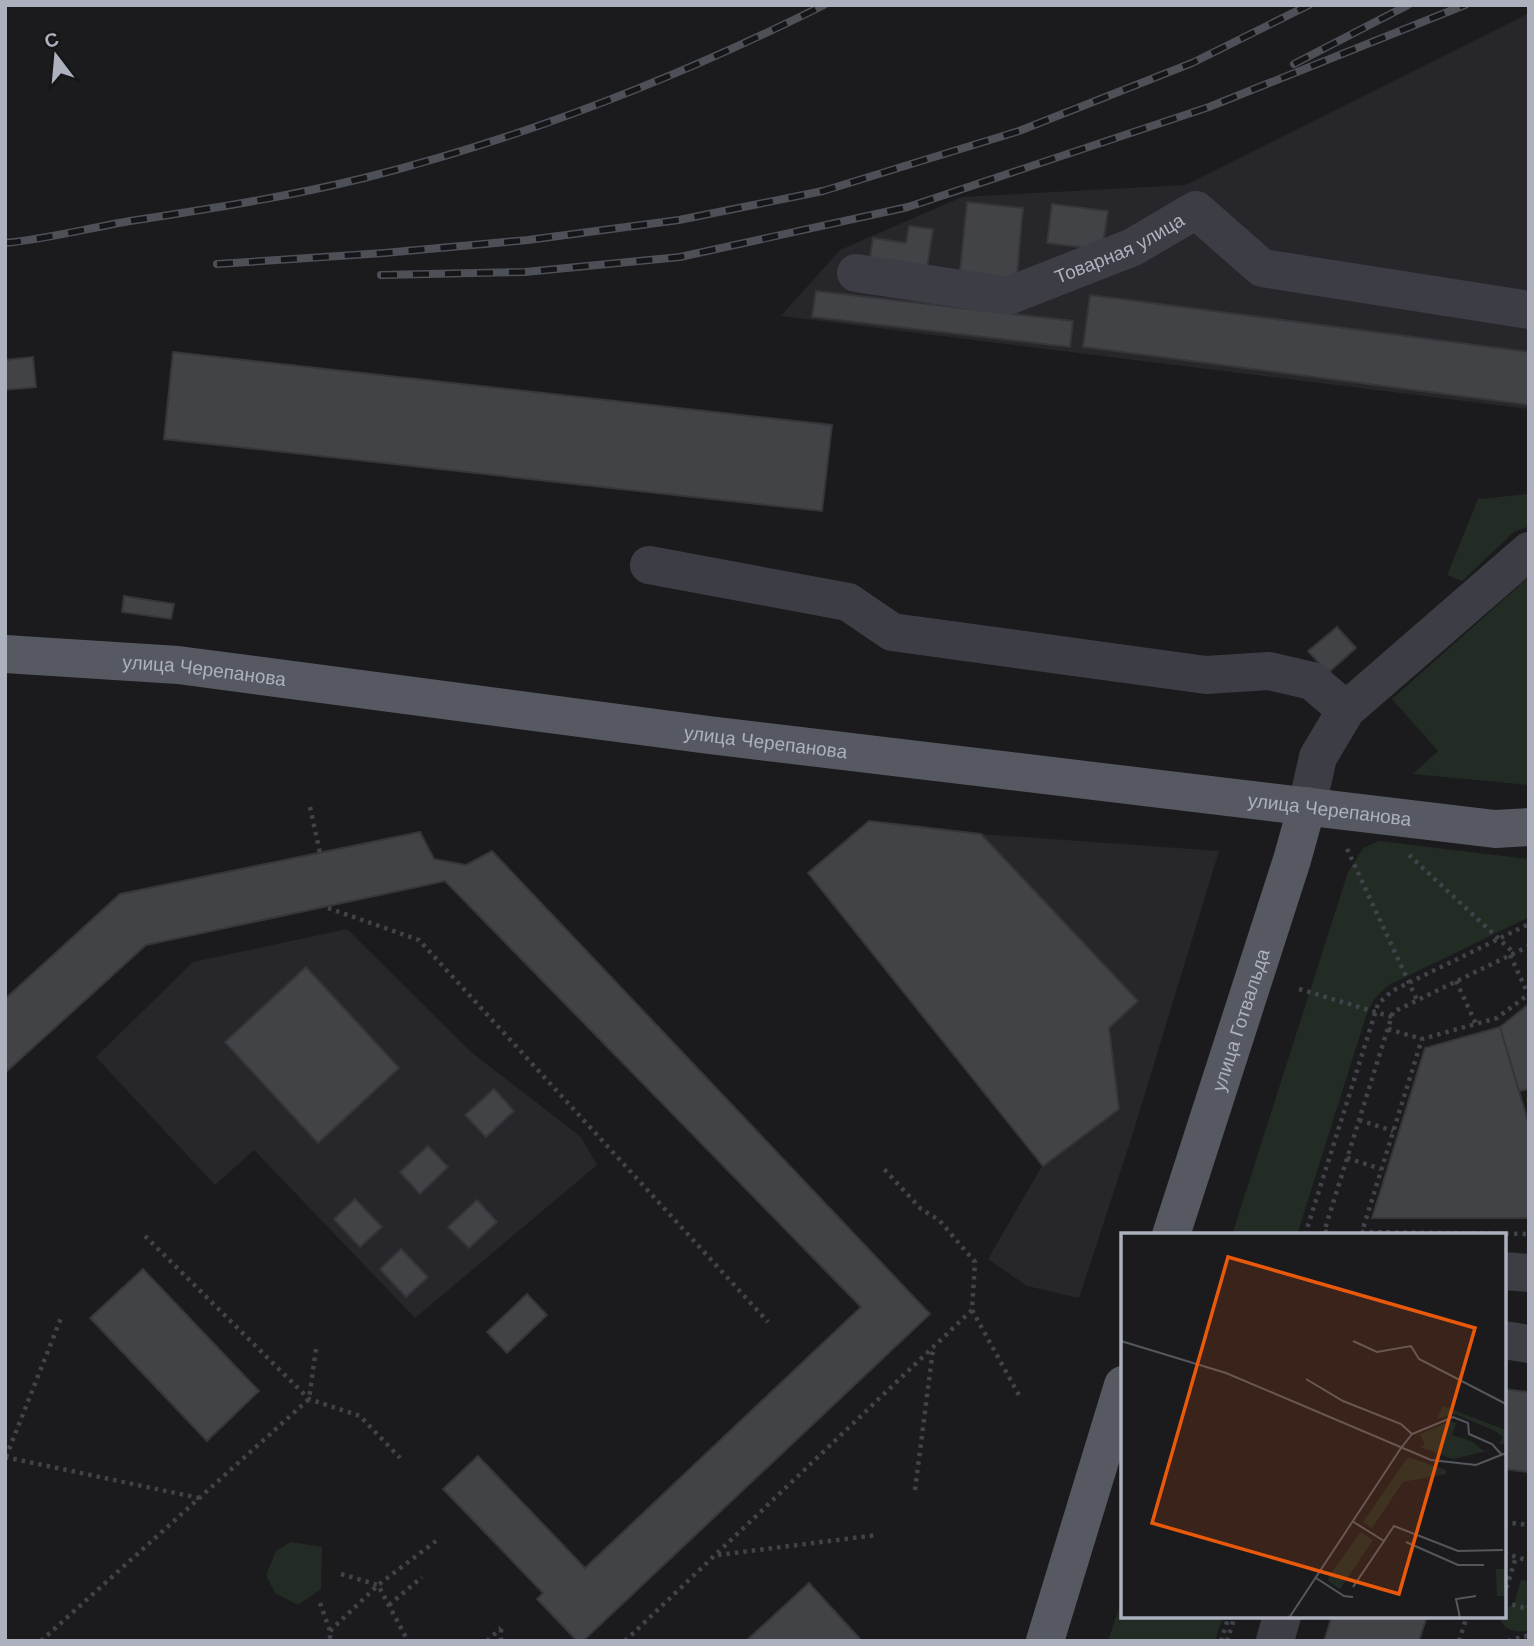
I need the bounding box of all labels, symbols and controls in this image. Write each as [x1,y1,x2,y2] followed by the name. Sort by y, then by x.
[21,21,91,91] north arrow
[42,28,61,52] text: С
[1052,209,1188,287] street label: Товарная улица
[122,651,288,690] street label: улица Черепанова
[683,721,849,762] street label: улица Черепанова
[1247,789,1413,829] street label: улица Черепанова
[1208,946,1273,1094] street label: улица Готвальда
[1121,1233,1506,1618] inset map

